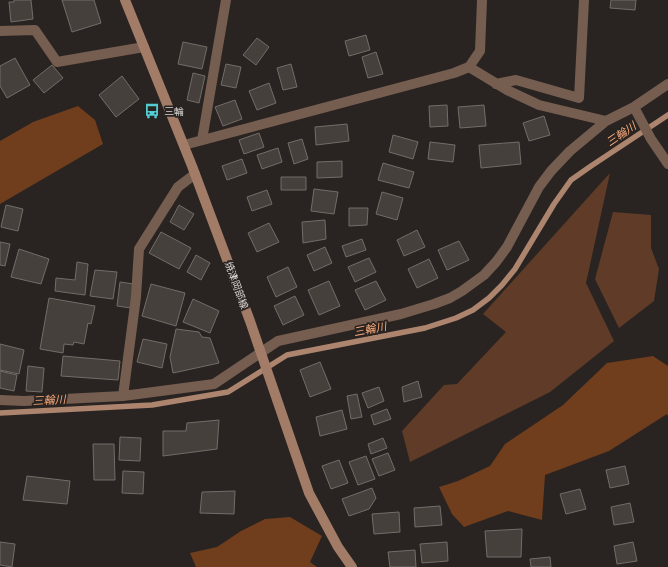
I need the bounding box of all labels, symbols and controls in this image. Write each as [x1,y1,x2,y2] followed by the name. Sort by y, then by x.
[143,102,161,120] bus stop icon: 三輪
[164,106,184,117] place label: 三輪
[604,119,639,148] water label: 三輪川
[223,260,250,311] street label: 焼津岡部線
[353,320,388,338] water label: 三輪川
[32,393,67,407] water label: 三輪川

